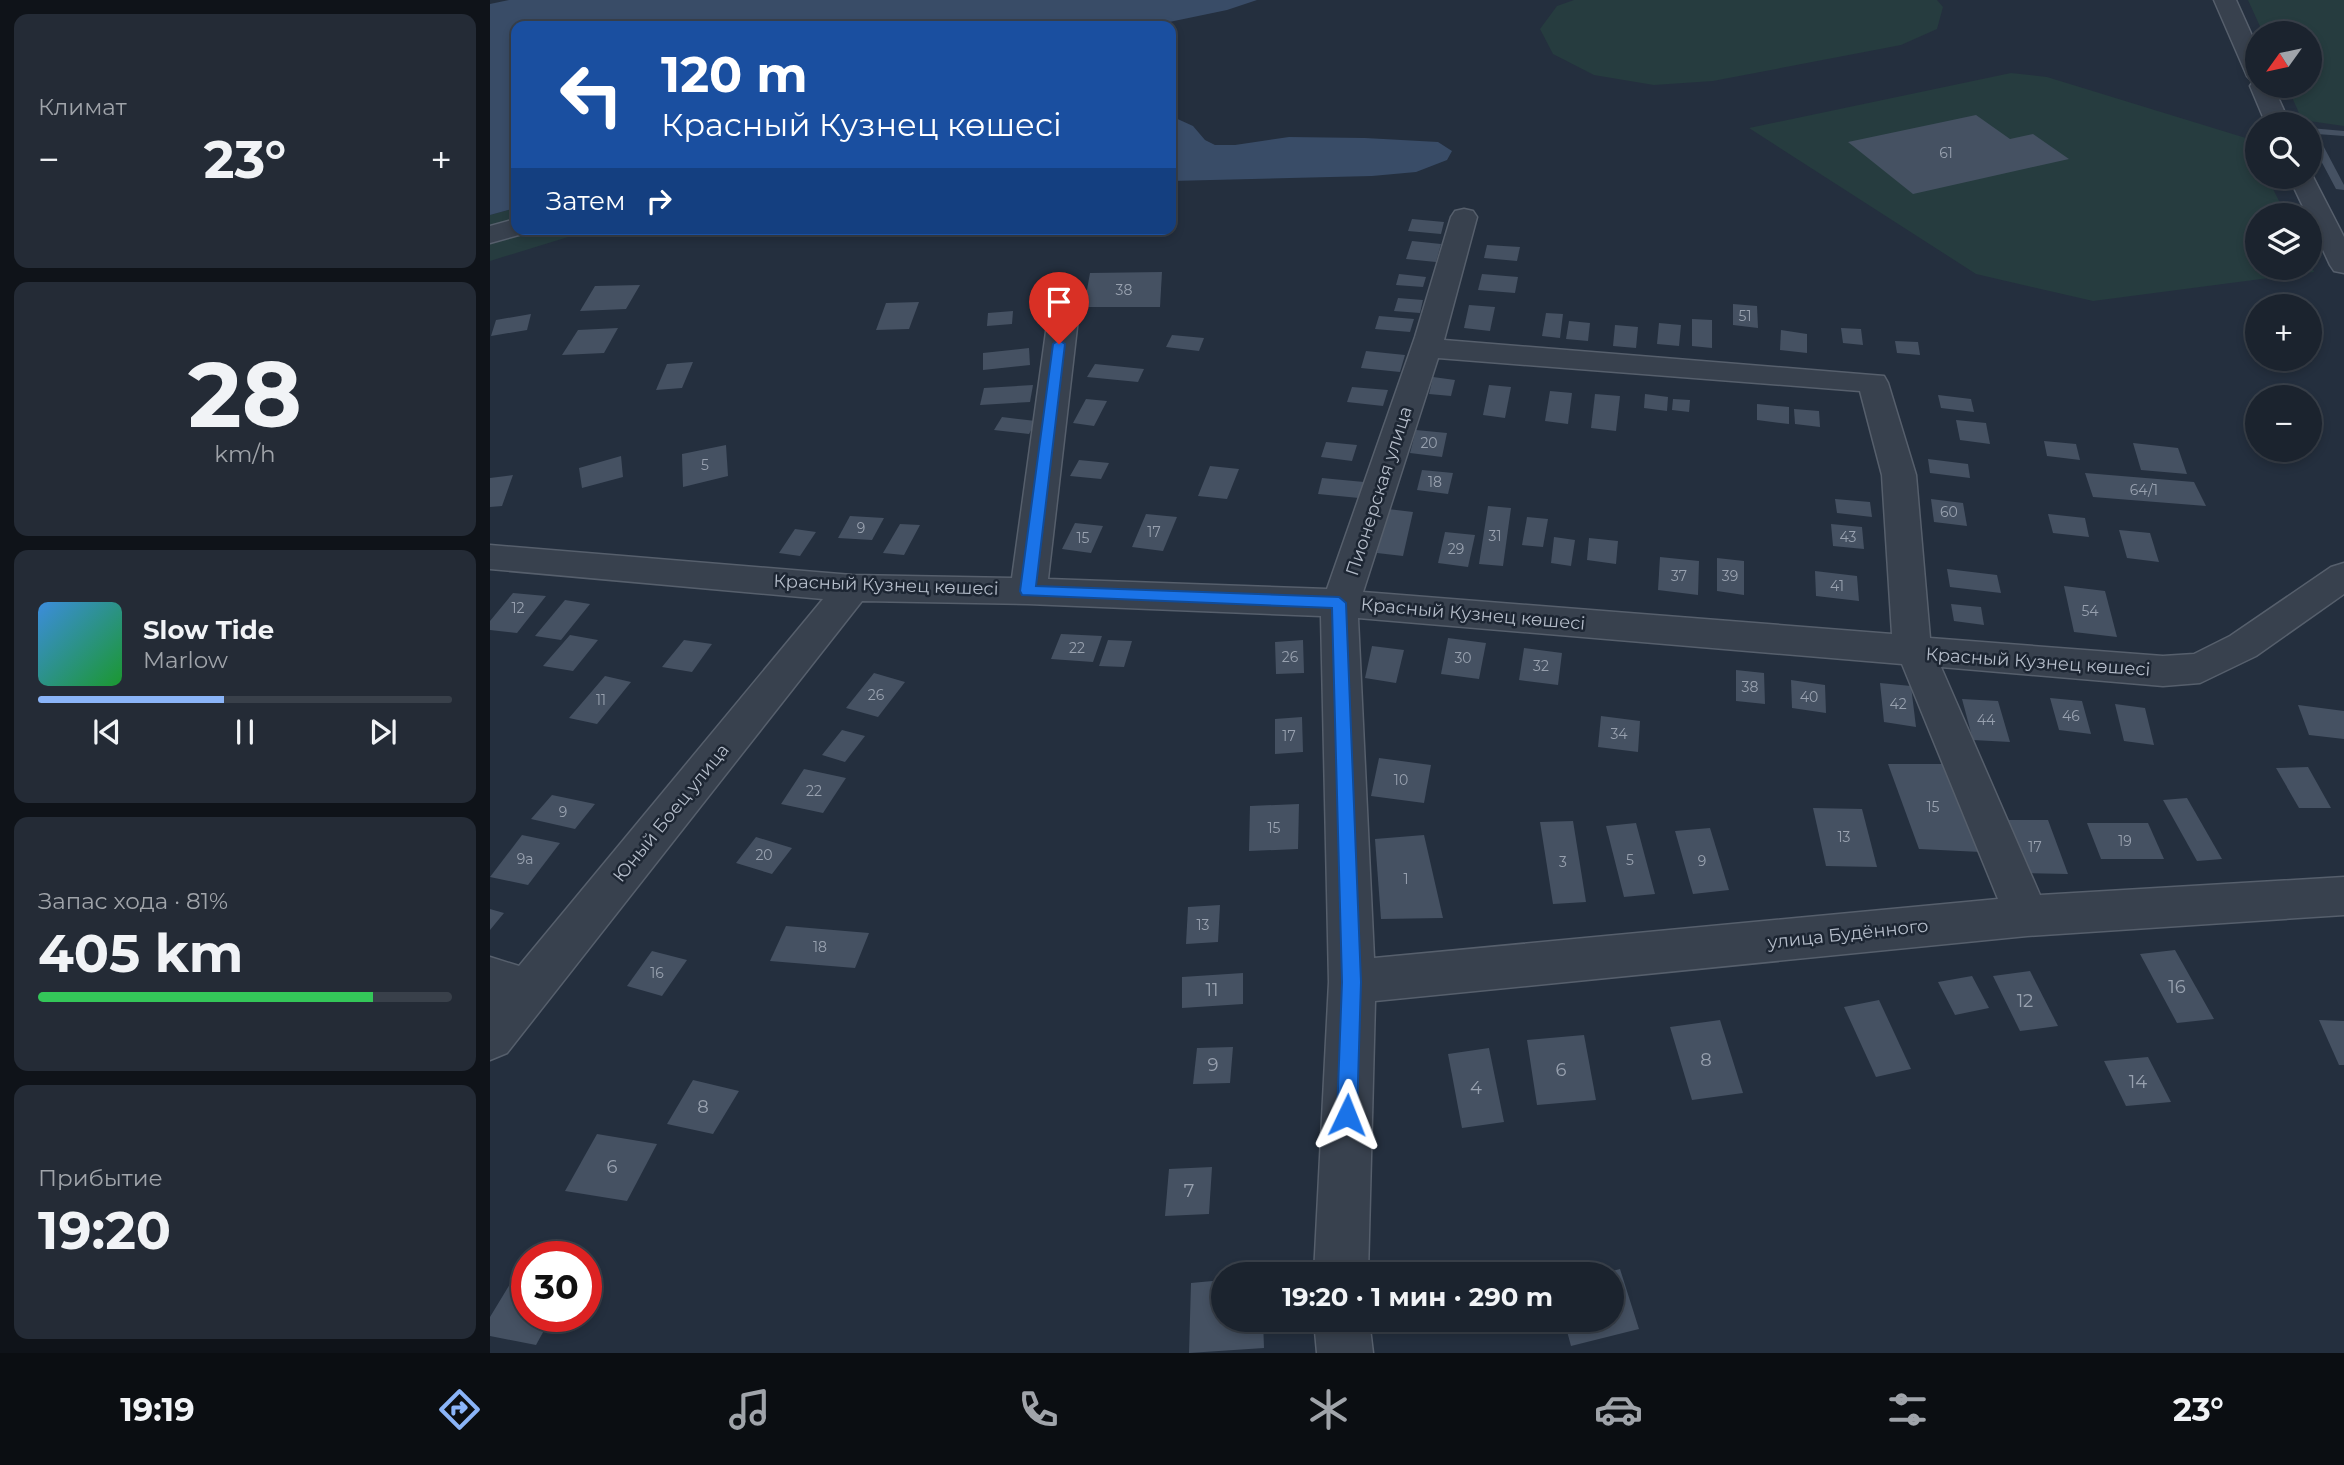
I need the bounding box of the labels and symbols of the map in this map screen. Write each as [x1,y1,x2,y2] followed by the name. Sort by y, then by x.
[2245,21,2322,98] north arrow
[1939,144,1953,162] house number: 61
[1029,272,1089,344] pin
[1116,281,1132,299] house number: 38
[1739,307,1751,325] house number: 51
[1341,403,1417,579] street label: Пионерская улица
[1420,434,1438,452] house number: 20
[701,456,709,474] house number: 5
[1428,473,1442,491] house number: 18
[2130,481,2158,499] house number: 64/1
[1940,503,1958,521] house number: 60
[857,519,865,537] house number: 9
[1147,523,1161,541] house number: 17
[1489,527,1501,545] house number: 31
[1840,528,1857,546] house number: 43
[1077,529,1090,547] house number: 15
[1448,540,1464,558] house number: 29
[1671,567,1687,585] house number: 37
[1722,567,1738,585] house number: 39
[773,570,999,600] street label: Красный Кузнец көшесі
[1830,577,1844,595] house number: 41
[1360,593,1586,635] street label: Красный Кузнец көшесі
[511,599,525,617] house number: 12
[2081,602,2099,620] house number: 54
[1069,639,1085,657] house number: 22
[1925,643,2151,681] street label: Красный Кузнец көшесі
[1282,648,1299,666] house number: 26
[1454,649,1472,667] house number: 30
[1533,657,1549,675] house number: 32
[1742,678,1758,696] house number: 38
[868,686,885,704] house number: 26
[1800,688,1818,706] house number: 40
[596,691,606,709] house number: 11
[1889,695,1907,713] house number: 42
[2062,707,2080,725] house number: 46
[1977,711,1996,729] house number: 44
[1610,725,1628,743] house number: 34
[1282,727,1296,745] house number: 17
[608,739,734,887] street label: Юный Боец улица
[1394,771,1408,789] house number: 10
[806,782,822,800] house number: 22
[1927,798,1940,816] house number: 15
[559,803,567,821] house number: 9
[1268,819,1281,837] house number: 15
[1838,828,1851,846] house number: 13
[2118,832,2132,850] house number: 19
[2028,838,2042,856] house number: 17
[755,846,773,864] house number: 20
[517,850,533,868] house number: 9а
[1626,851,1634,869] house number: 5
[1698,852,1706,870] house number: 9
[1559,853,1567,871] house number: 3
[1403,870,1409,888] house number: 1
[1766,915,1929,953] street label: улица Будённого
[1197,916,1210,934] house number: 13
[813,938,827,956] house number: 18
[650,964,664,982] house number: 16
[2168,976,2186,998] house number: 16
[1206,979,1219,1001] house number: 11
[2017,990,2033,1012] house number: 12
[1700,1049,1712,1071] house number: 8
[1208,1054,1219,1076] house number: 9
[1556,1059,1567,1081] house number: 6
[2129,1071,2147,1093] house number: 14
[1470,1077,1482,1099] house number: 4
[1310,1078,1384,1152] position arrow
[697,1096,709,1118] house number: 8
[607,1156,618,1178] house number: 6
[1184,1180,1194,1202] house number: 7
[511,1241,602,1332] speed limit sign: 30

